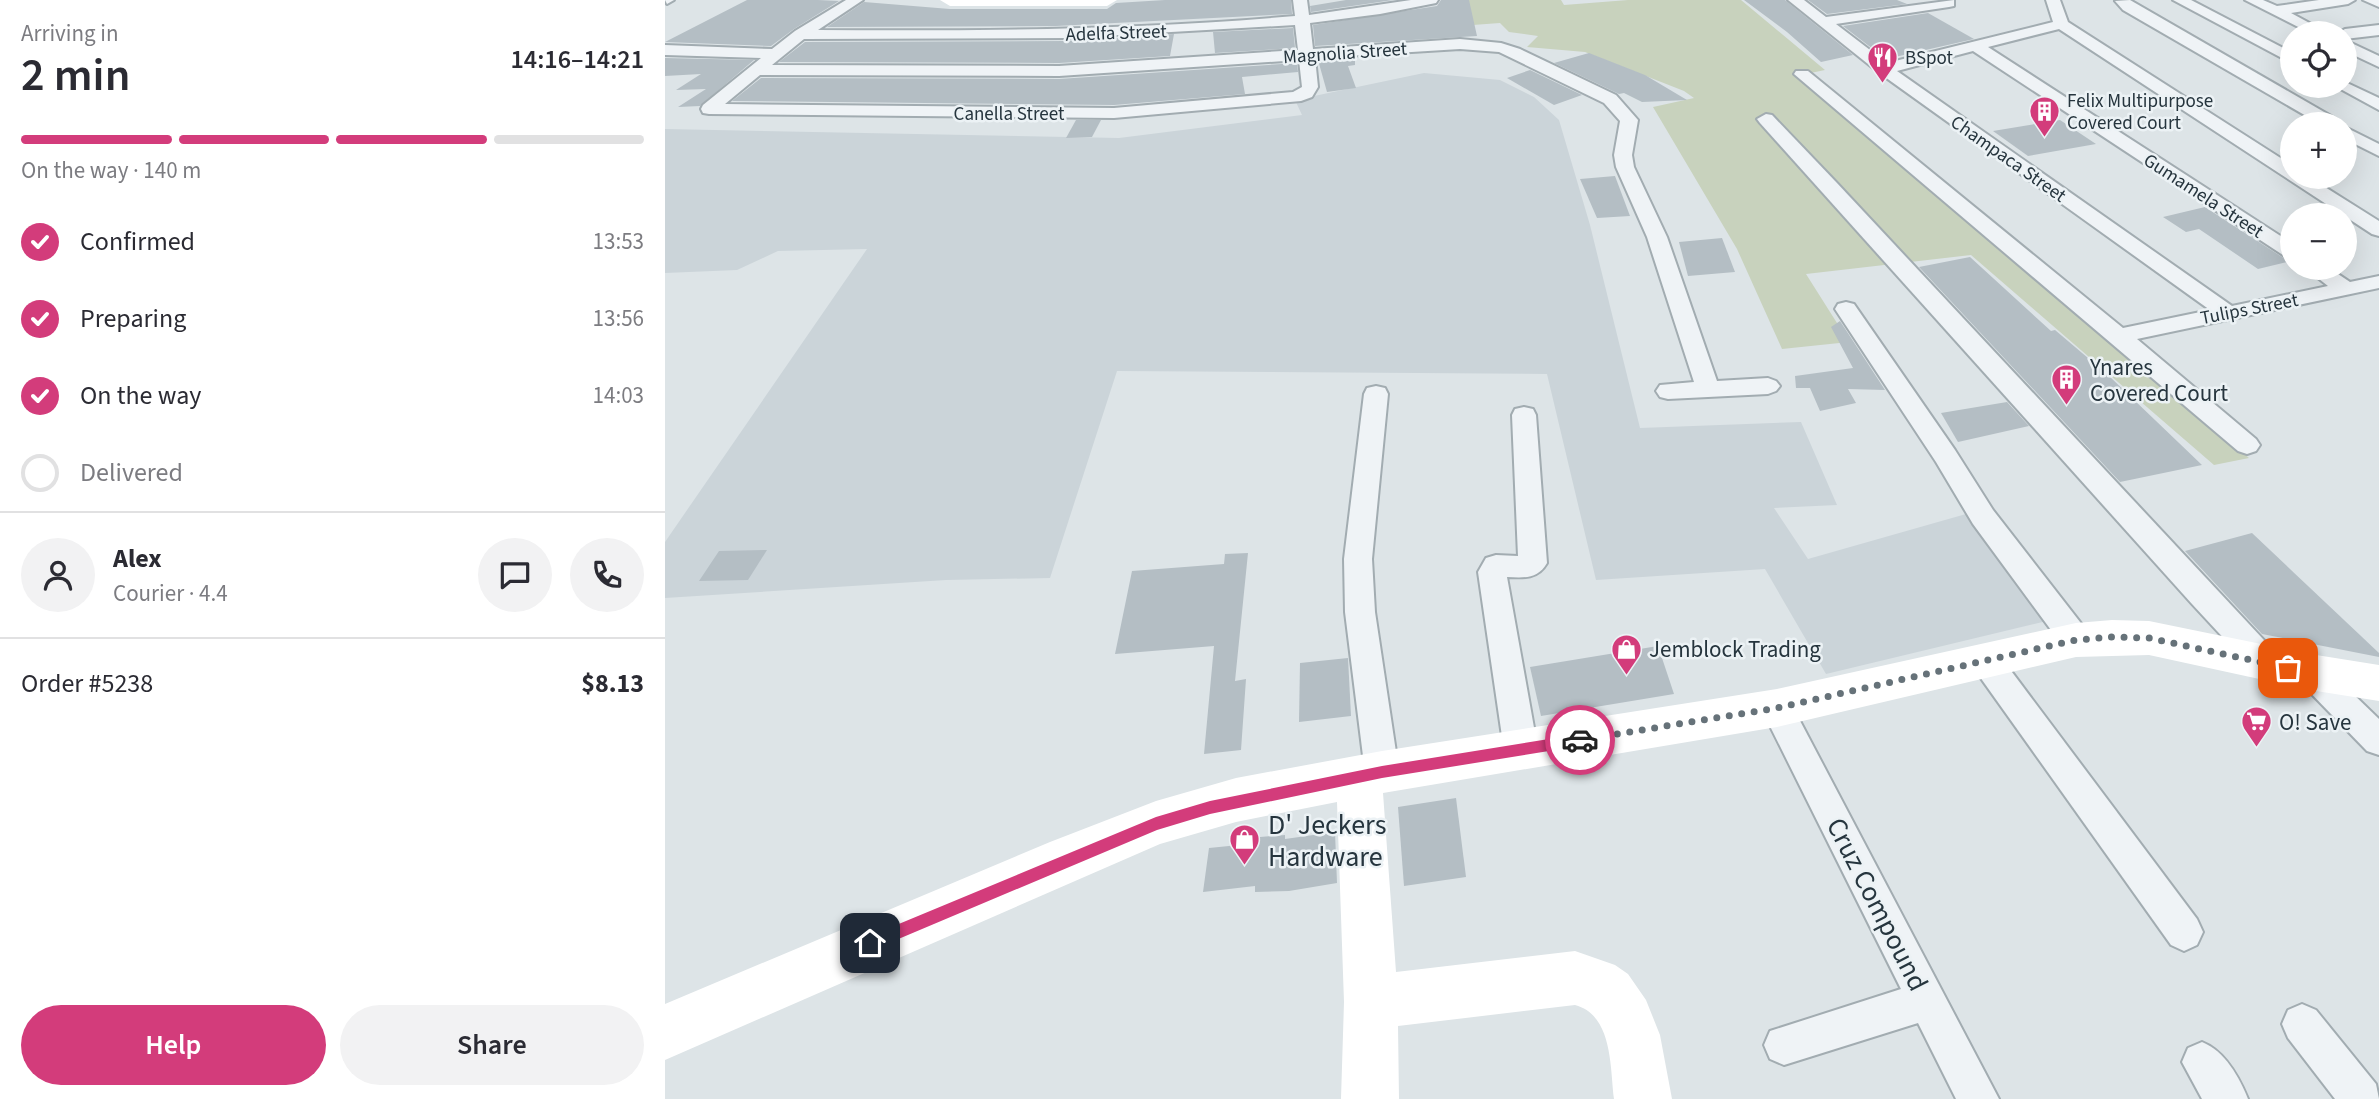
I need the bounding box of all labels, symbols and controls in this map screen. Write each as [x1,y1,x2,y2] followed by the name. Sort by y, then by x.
[21,17,119,50] text: Arriving in
[1065,18,1168,49] street label: Adelfa Street
[2280,21,2357,280] map controls
[2280,21,2357,98] button: locate
[1282,36,1409,71] street label: Magnolia Street
[1865,40,1899,84] restaurant icon: BSpot
[511,41,644,78] text: 14:16–14:21
[21,43,130,108] text: 2 min
[1905,45,1954,72] place label: BSpot
[2067,88,2213,137] place label: Felix Multipurpose Covered Court
[2027,94,2061,138] building icon: Felix Multipurpose Covered Court
[954,101,1065,128] street label: Canella Street
[1945,109,2072,210] street label: Champaca Street
[2280,112,2357,189] button: +
[2138,147,2269,246] street label: Gumamela Street
[21,154,201,187] text: On the way · 140 m
[2280,203,2357,280] button: −
[21,223,59,261] icon: check
[80,223,195,260] text: Confirmed
[593,225,644,258] text: 13:53
[2198,287,2301,332] street label: Tulips Street
[21,300,59,338] icon: check
[80,300,186,337] text: Preparing
[593,302,644,335] text: 13:56
[2089,351,2228,410] place label: Ynares Covered Court
[2050,363,2084,407] building icon: Ynares Covered Court
[21,377,59,415] icon: check
[80,377,201,414] text: On the way
[593,379,644,412] text: 14:03
[80,454,183,491] text: Delivered
[21,538,95,612] button: person
[478,538,552,612] button: chat
[570,538,644,612] button: phone
[113,540,162,577] text: Alex
[113,577,228,610] text: Courier · 4.4
[1609,632,1643,676] shop icon: Jemblock Trading
[1649,633,1821,666] place label: Jemblock Trading
[2258,638,2318,698] pin
[2269,649,2307,687] icon: bag
[21,665,153,702] text: Order #5238
[581,665,644,702] text: $8.13
[1545,705,1615,775] courier
[2239,705,2273,749] supermarket icon: O! Save
[2279,706,2351,739] place label: O! Save
[1561,721,1599,759] icon: car
[1268,805,1386,877] place label: D' Jeckers Hardware
[1816,811,1938,998] street label: Cruz Compound
[1228,823,1262,867] shop icon: D' Jeckers Hardware
[840,913,900,973] pin
[851,924,889,962] icon: home
[21,1005,326,1085] button: Help
[340,1005,644,1085] button: Share

